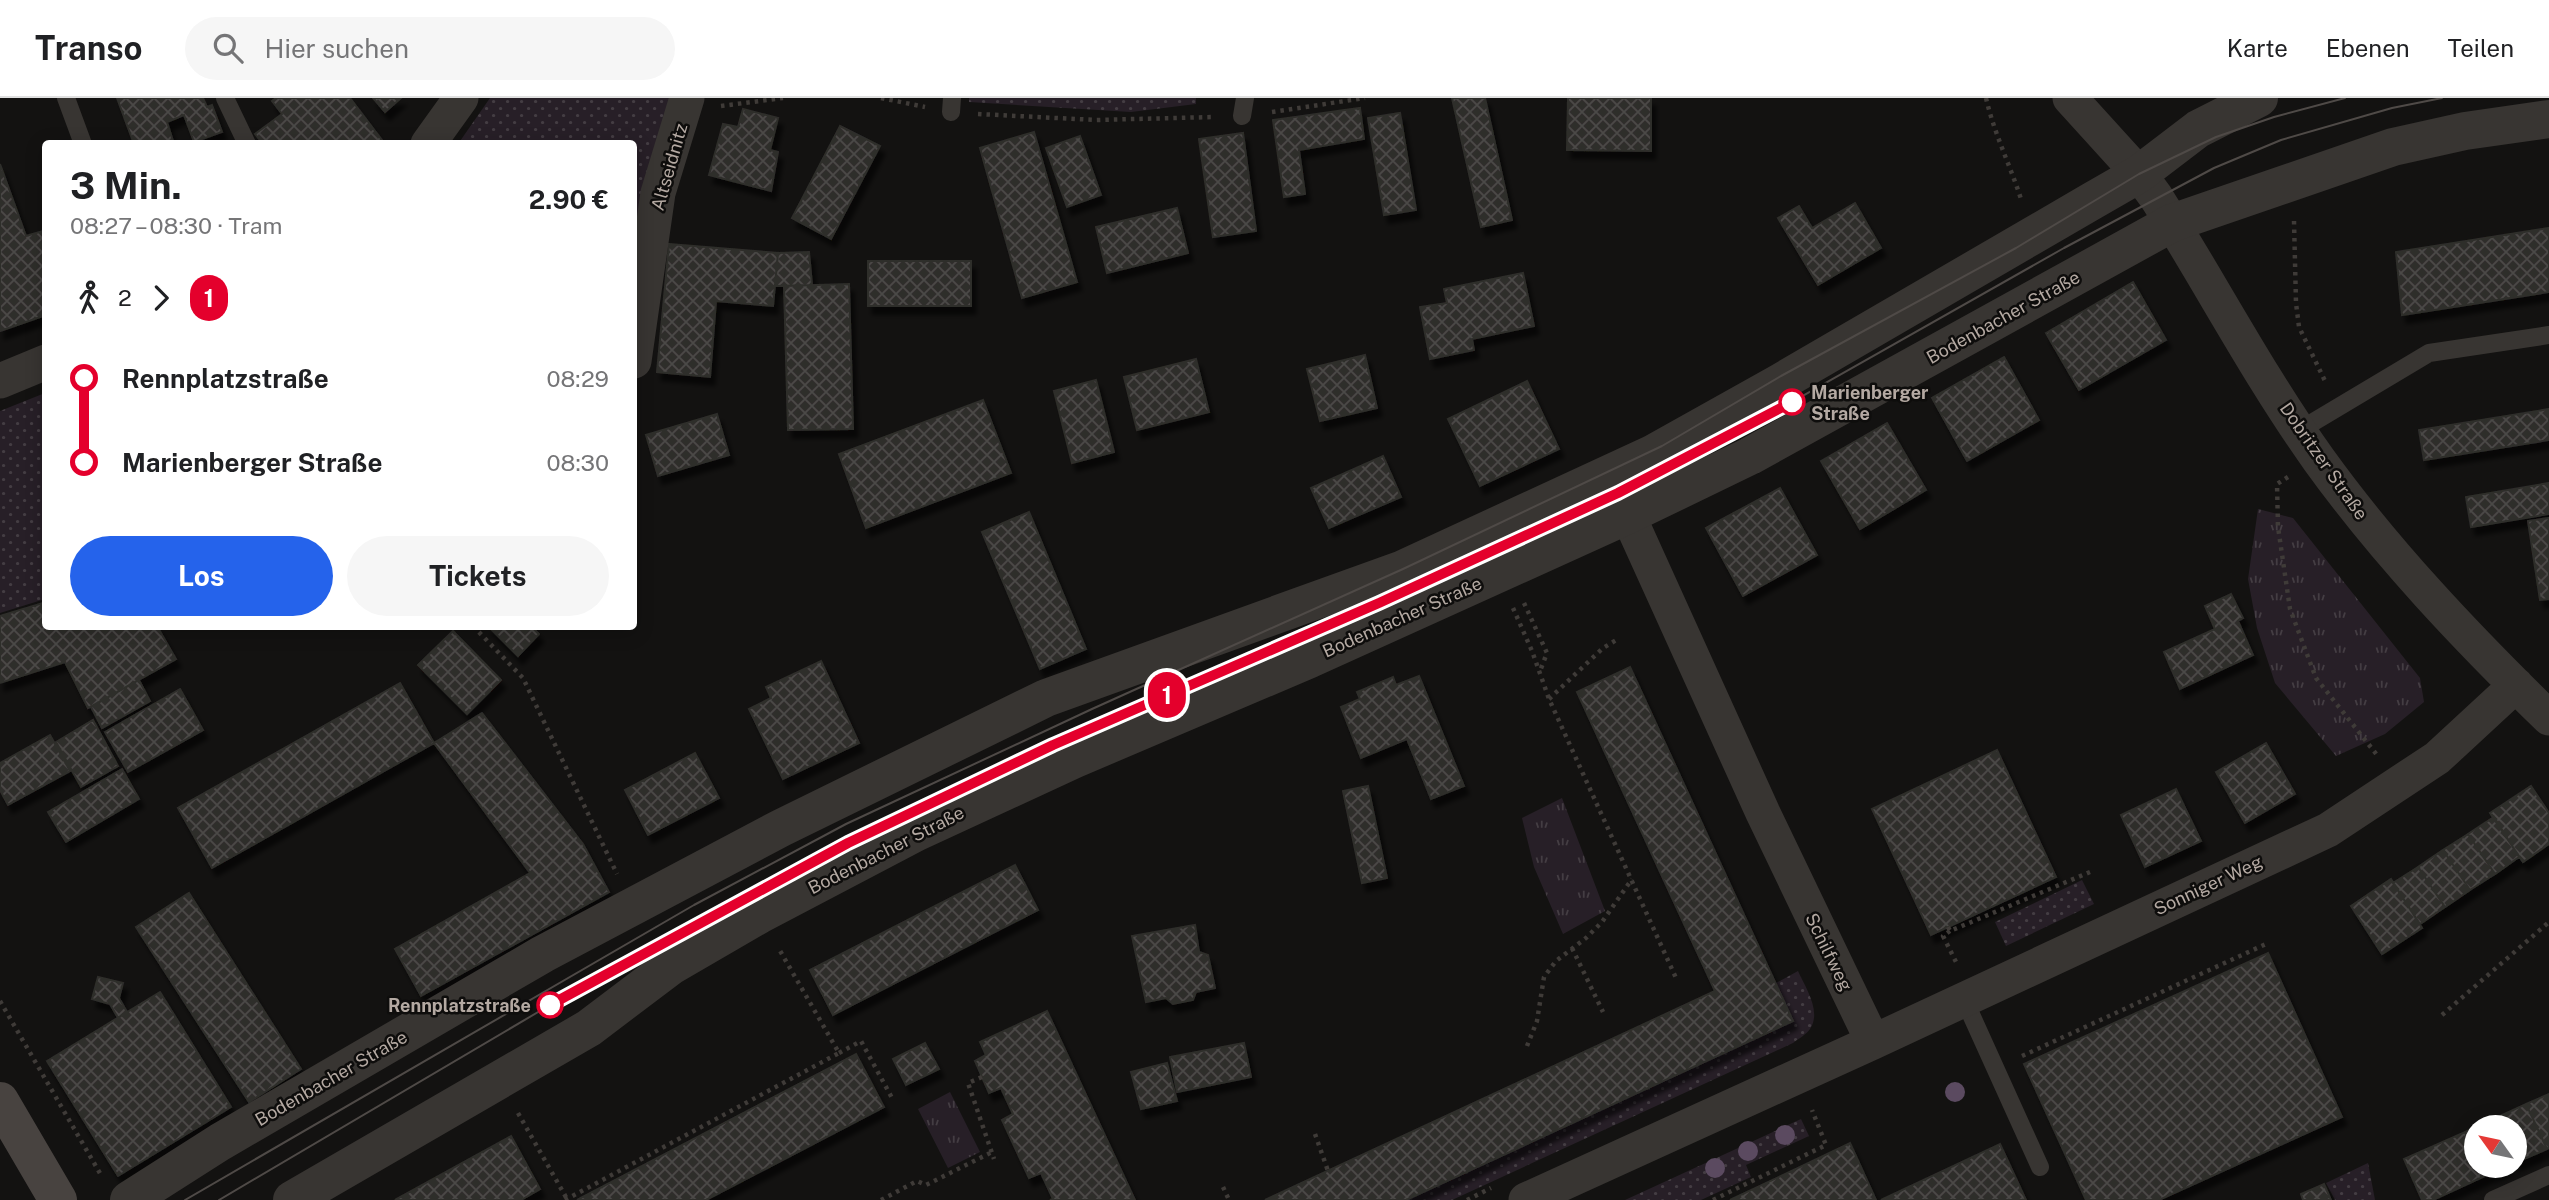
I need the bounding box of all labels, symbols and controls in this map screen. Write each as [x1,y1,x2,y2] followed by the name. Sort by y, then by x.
[185,17,675,80] search box
[35,29,143,67] text: Transo
[209,29,247,67] icon: search
[265,33,409,64] text: Hier suchen
[2227,34,2288,62] text: Karte
[2326,34,2410,62] text: Ebenen
[2448,34,2514,62] text: Teilen
[647,121,691,213] street label: Altseidnitz
[70,163,182,208] text: 3 Min.
[529,184,609,215] text: 2.90 €
[70,212,282,239] text: 08:27 – 08:30 · Tram
[1923,266,2083,368] street label: Bodenbacher Straße
[70,279,108,317] icon: walk
[142,279,180,317] icon: forward
[118,284,132,311] text: 2
[204,284,214,312] text: 1
[122,363,329,394] text: Rennplatzstraße
[546,365,609,392] text: 08:29
[1811,382,1929,424] place label: Marienberger Straße
[1779,389,1805,415] marker: Marienberger Straße
[2276,398,2372,524] street label: Dobritzer Straße
[122,447,382,478] text: Marienberger Straße
[547,449,609,476] text: 08:30
[70,536,333,616] button: Los
[347,536,609,616] button: Tickets
[1319,572,1485,662] street label: Bodenbacher Straße
[1144,672,1190,718] line badge: 1
[1162,681,1172,709] text: 1
[805,802,967,898] street label: Bodenbacher Straße
[2150,851,2266,919] street label: Sonniger Weg
[1801,910,1857,994] street label: Schilfweg
[537,992,563,1018] marker: Rennplatzstraße
[388,995,531,1016] place label: Rennplatzstraße
[251,1026,411,1130] street label: Bodenbacher Straße
[2464,1115,2527,1178] north arrow
[2464,1115,2527,1178] map controls

